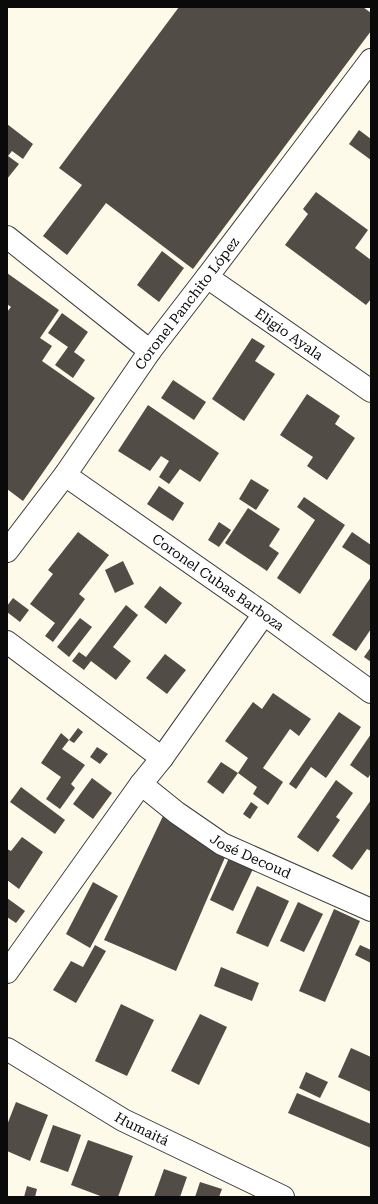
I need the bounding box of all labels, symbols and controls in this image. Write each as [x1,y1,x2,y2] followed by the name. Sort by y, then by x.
[132,234,242,373] street label: Coronel Panchito López
[252,305,327,363] street label: Eligio Ayala
[149,530,288,634] street label: Coronel Cubas Barboza
[207,830,293,882] street label: José Decoud
[112,1109,172,1149] street label: Humaitá

